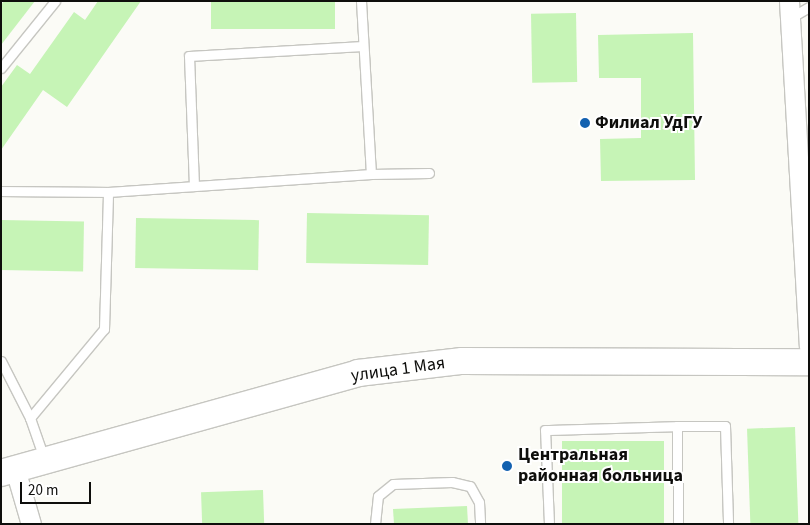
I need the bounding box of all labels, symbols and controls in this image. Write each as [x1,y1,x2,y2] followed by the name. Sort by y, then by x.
[595,112,702,134] place label: Филиал УдГУ
[579,117,591,129] marker: Филиал УдГУ
[350,353,446,387] street label: улица 1 Мая
[518,445,683,488] place label: Центральная районная больница
[500,459,514,473] marker: Центральная районная больница
[22,472,94,504] scale bar
[28,480,58,501] text: 20 m

